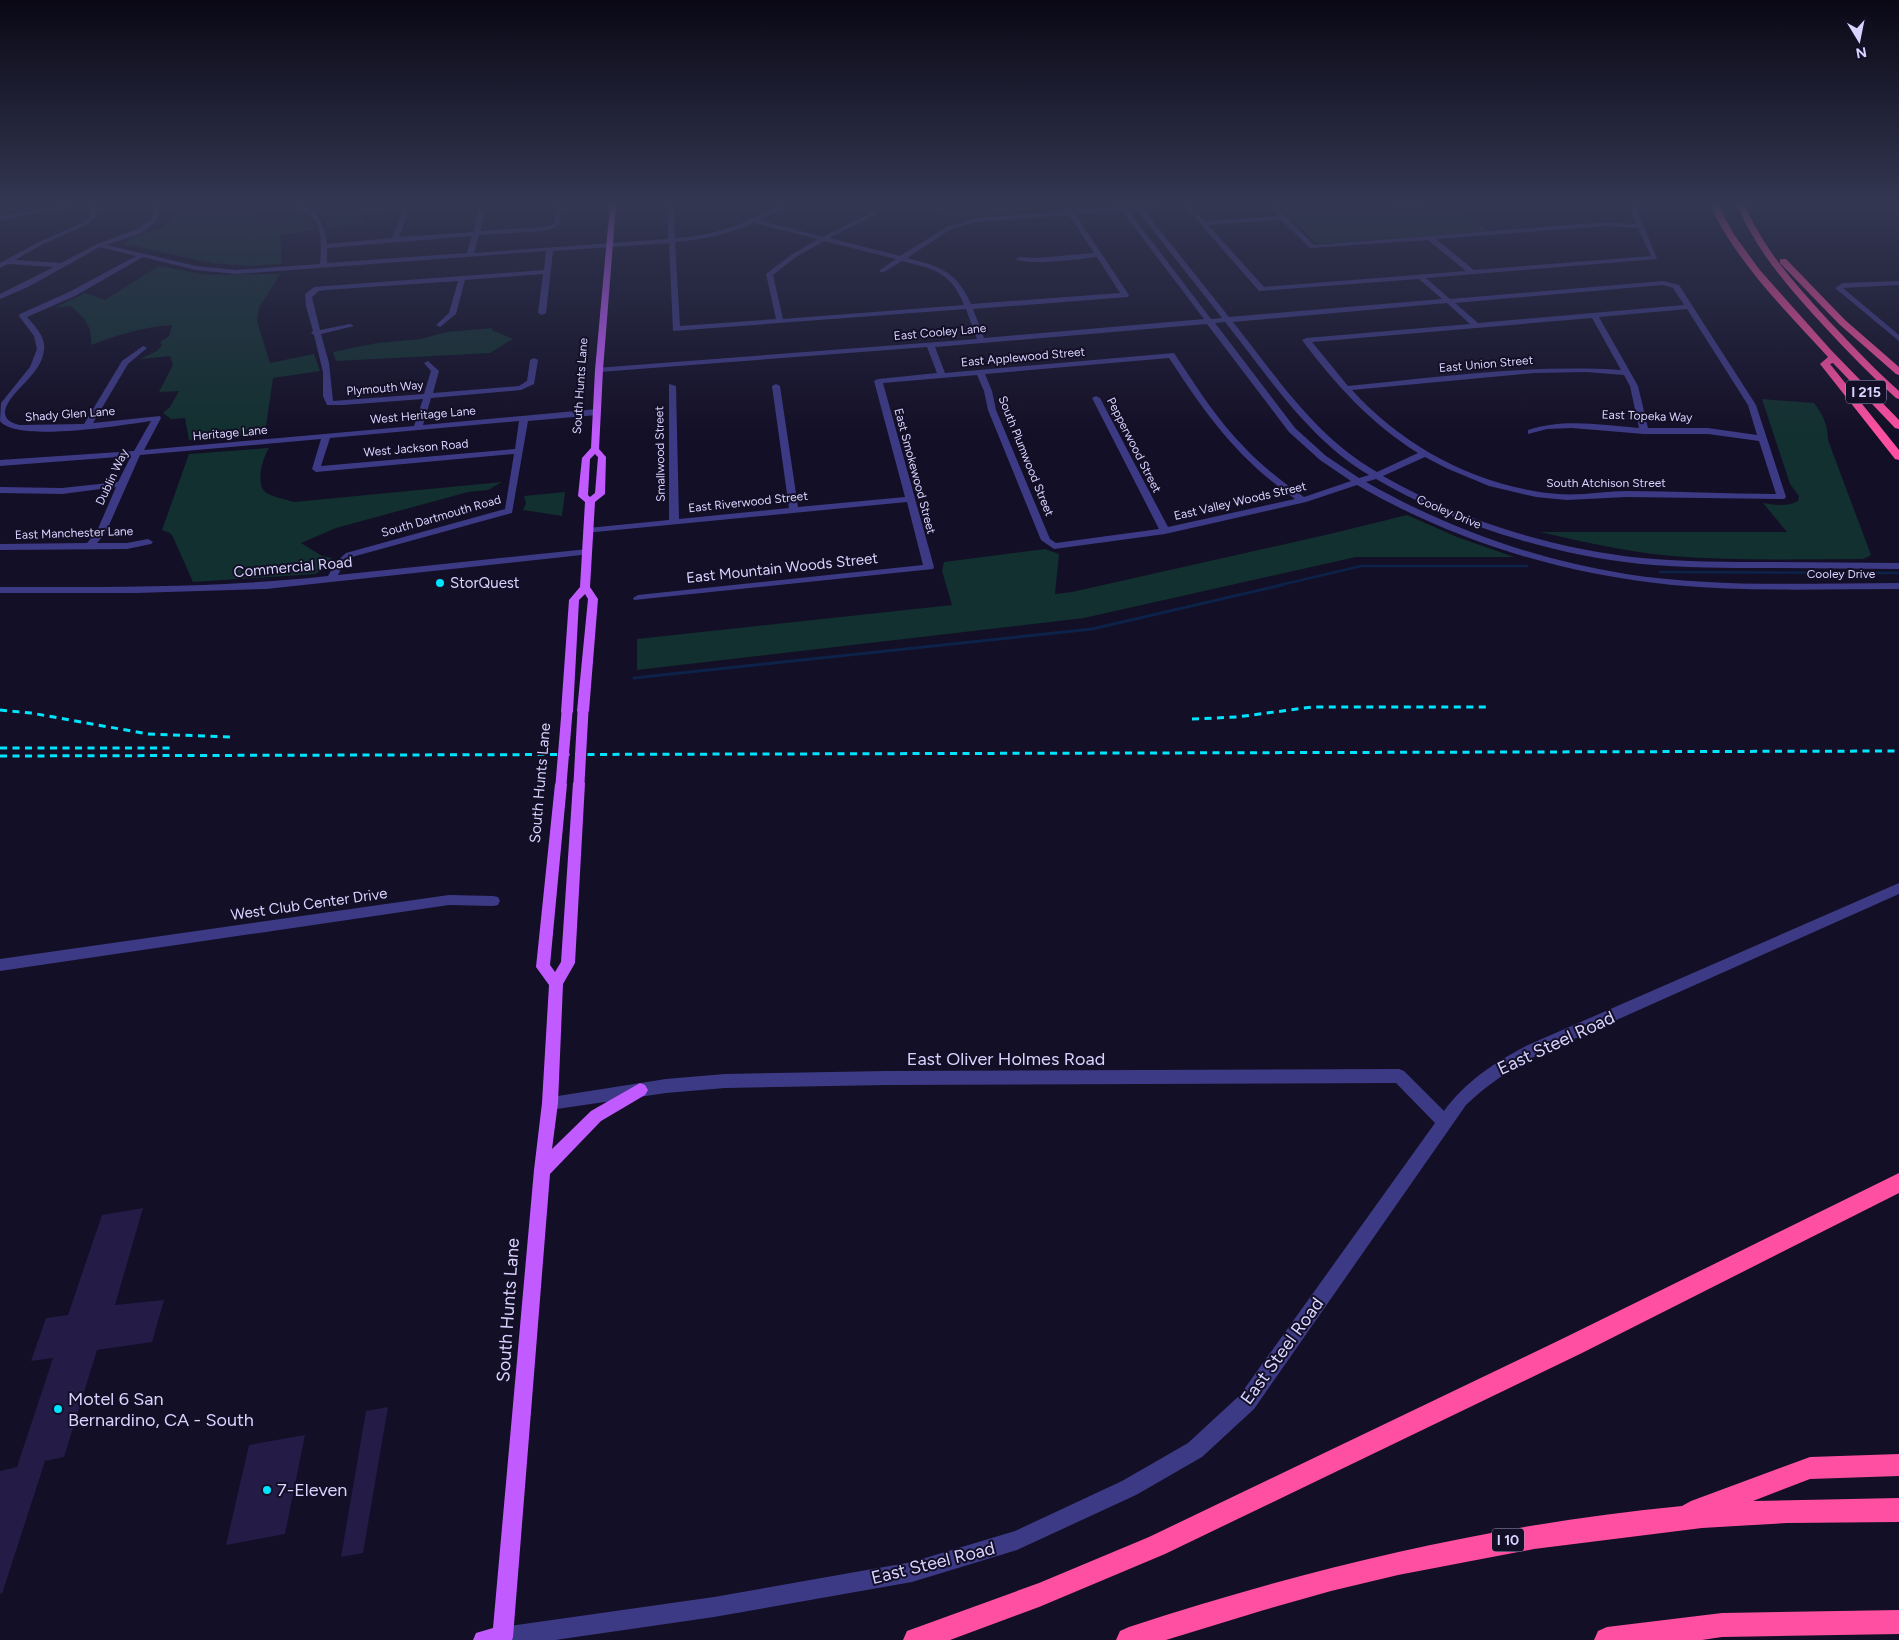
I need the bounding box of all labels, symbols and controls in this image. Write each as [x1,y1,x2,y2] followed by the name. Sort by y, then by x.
[1834,15,1884,65] north arrow
[1854,43,1868,62] text: N
[893,321,987,343] street label: East Cooley Lane
[570,337,590,435] street label: South Hunts Lane
[960,345,1086,369] street label: East Applewood Street
[1438,353,1534,375] street label: East Union Street
[346,378,425,398] street label: Plymouth Way
[1846,381,1886,404] road number: I 215
[995,394,1057,519] street label: South Plumwood Street
[1104,395,1164,495] street label: Pepperwood Street
[370,403,477,427] street label: West Heritage Lane
[25,404,116,424] street label: Shady Glen Lane
[652,406,668,502] street label: Smallwood Street
[891,407,939,536] street label: East Smokewood Street
[1601,407,1693,425] street label: East Topeka Way
[192,423,269,443] street label: Heritage Lane
[363,436,469,460] street label: West Jackson Road
[93,446,131,507] street label: Dublin Way
[1546,476,1666,490] street label: South Atchison Street
[1172,479,1308,523] street label: East Valley Woods Street
[688,489,809,515] street label: East Riverwood Street
[380,492,502,540] street label: South Dartmouth Road
[1415,492,1484,532] street label: Cooley Drive
[15,524,134,542] street label: East Manchester Lane
[685,549,879,587] street label: East Mountain Woods Street
[233,553,353,581] street label: Commercial Road
[1807,567,1876,581] street label: Cooley Drive
[450,574,520,592] place label: StorQuest
[434,577,446,589] marker: StorQuest
[526,722,554,844] street label: South Hunts Lane
[230,884,388,924] street label: West Club Center Drive
[1494,1006,1618,1080] street label: East Steel Road
[907,1048,1105,1070] street label: East Oliver Holmes Road
[492,1237,524,1383] street label: South Hunts Lane
[1236,1293,1328,1409] street label: East Steel Road
[68,1388,254,1431] place label: Motel 6 San Bernardino, CA - South
[52,1403,64,1415] marker: Motel 6 San Bernardino, CA - South
[277,1479,347,1501] place label: 7-Eleven
[261,1484,273,1496] marker: 7-Eleven
[1492,1528,1524,1552] road number: I 10
[869,1537,997,1589] street label: East Steel Road

